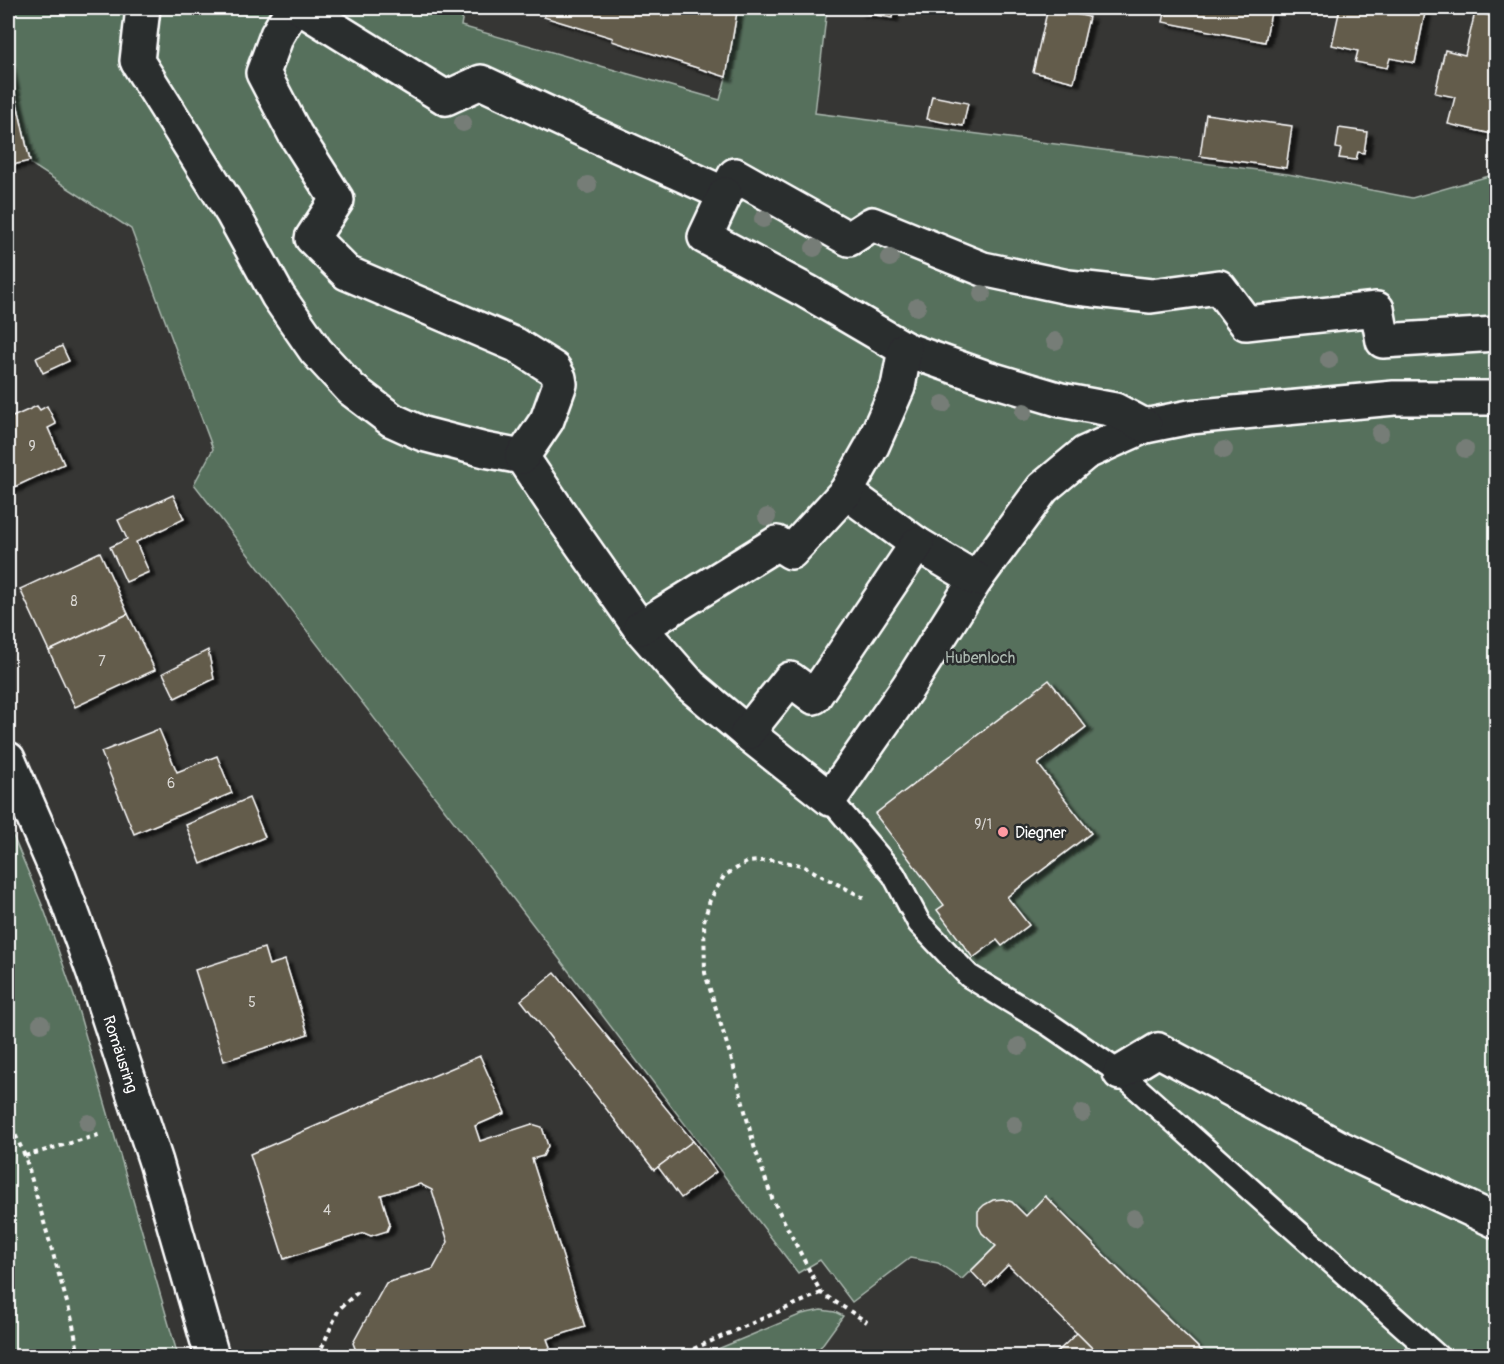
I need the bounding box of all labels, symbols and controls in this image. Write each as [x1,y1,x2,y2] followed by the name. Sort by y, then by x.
[28,438,36,455] house number: 9
[70,593,78,610] house number: 8
[945,648,1015,668] park label: Hubenloch
[98,653,106,670] house number: 7
[167,775,175,792] house number: 6
[974,816,992,833] house number: 9/1
[1015,823,1067,843] place label: Diegner
[996,825,1010,839] marker: Diegner
[248,994,256,1011] house number: 5
[98,1013,142,1095] street label: Romäusring
[323,1202,331,1219] house number: 4

